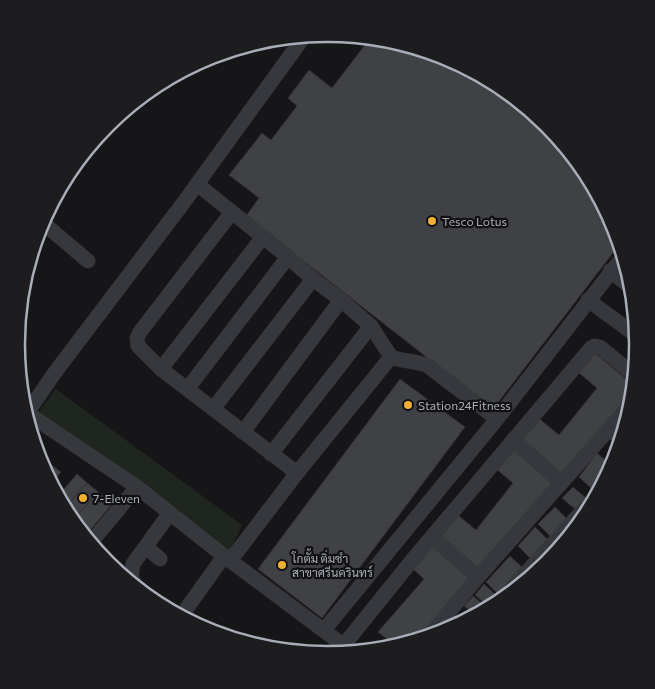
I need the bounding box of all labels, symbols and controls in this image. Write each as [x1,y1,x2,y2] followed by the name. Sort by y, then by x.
[442,214,507,228] place label: Tesco Lotus
[426,215,438,227] marker: Tesco Lotus
[418,398,511,412] place label: Station24Fitness
[402,399,414,411] marker: Station24Fitness
[93,491,140,505] place label: 7-Eleven
[77,492,89,504] marker: 7-Eleven
[291,548,373,579] place label: โกตั้ม ติ่มซำ สาขาศรีนครินทร์
[276,559,288,571] marker: โกตั้ม ติ่มซำ สาขาศรีนครินทร์

